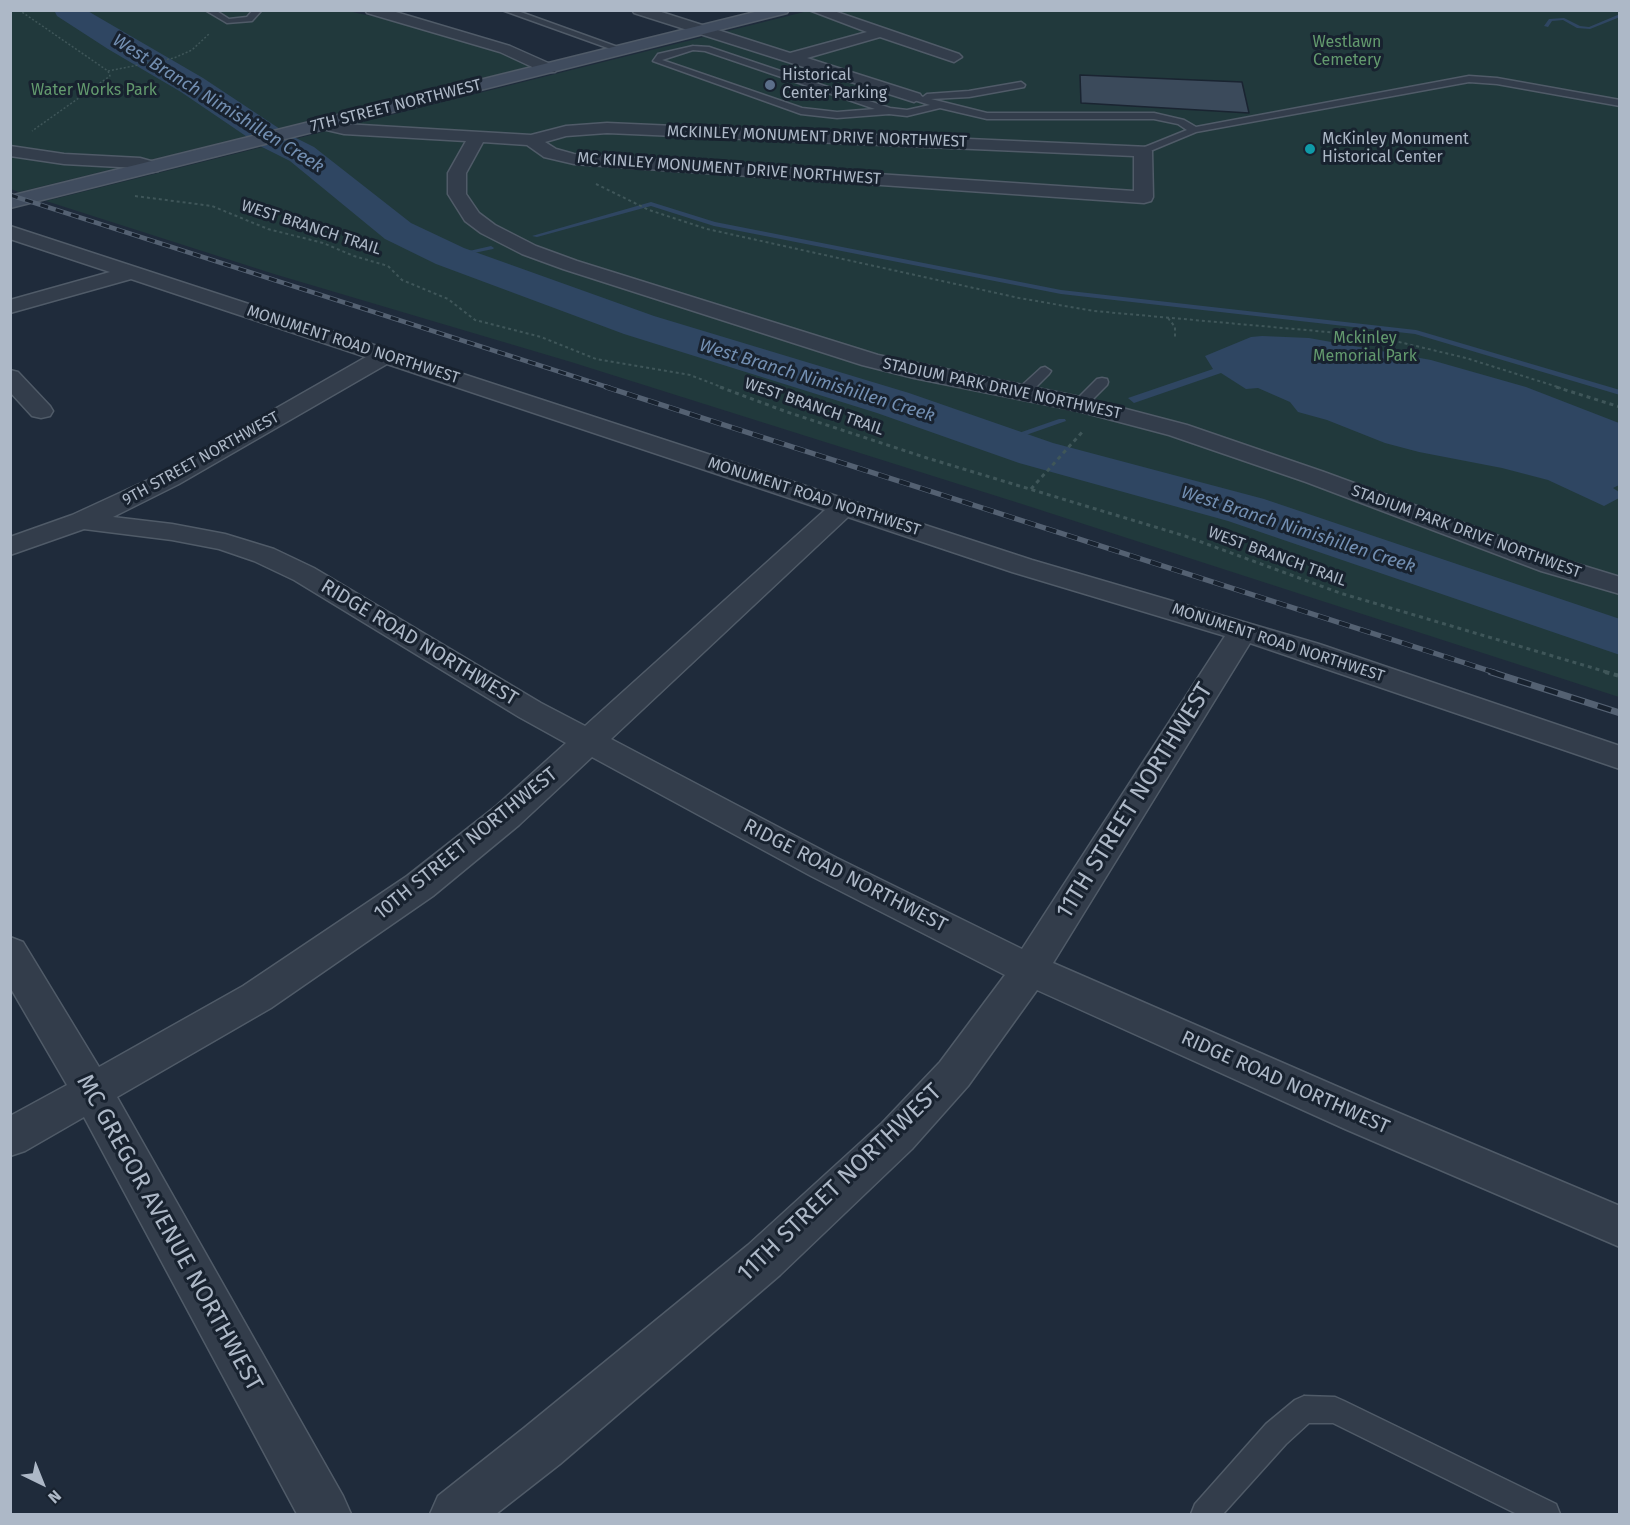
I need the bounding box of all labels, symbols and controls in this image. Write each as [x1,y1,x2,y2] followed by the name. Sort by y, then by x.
[108,30,328,178] water label: West Branch Nimishillen Creek
[1313,33,1381,71] park label: Westlawn Cemetery
[782,66,887,104] place label: Historical Center Parking
[309,75,483,137] street label: 7TH STREET NORTHWEST
[763,78,777,92] marker: Historical Center Parking
[31,81,157,101] park label: Water Works Park
[667,122,967,152] street label: MCKINLEY MONUMENT DRIVE NORTHWEST
[1322,130,1469,168] place label: McKinley Monument Historical Center
[1303,142,1317,156] marker: McKinley Monument Historical Center
[576,149,882,189] street label: MC KINLEY MONUMENT DRIVE NORTHWEST
[239,196,383,260] street label: WEST BRANCH TRAIL
[244,302,462,388] street label: MONUMENT ROAD NORTHWEST
[1313,329,1417,367] park label: Mckinley Memorial Park
[697,335,937,427] water label: West Branch Nimishillen Creek
[881,354,1123,424] street label: STADIUM PARK DRIVE NORTHWEST
[742,374,886,440] street label: WEST BRANCH TRAIL
[119,408,283,510] street label: 9TH STREET NORTHWEST
[705,454,923,540] street label: MONUMENT ROAD NORTHWEST
[1348,481,1584,583] street label: STADIUM PARK DRIVE NORTHWEST
[1178,482,1418,578] water label: West Branch Nimishillen Creek
[1205,523,1349,591] street label: WEST BRANCH TRAIL
[316,575,522,711] street label: RIDGE ROAD NORTHWEST
[1169,600,1387,686] street label: MONUMENT ROAD NORTHWEST
[1051,678,1219,924] street label: 11TH STREET NORTHWEST
[369,763,563,925] street label: 10TH STREET NORTHWEST
[739,814,951,938] street label: RIDGE ROAD NORTHWEST
[1177,1026,1393,1140] street label: RIDGE ROAD NORTHWEST
[70,1070,268,1396] street label: MC GREGOR AVENUE NORTHWEST
[732,1078,948,1288] street label: 11TH STREET NORTHWEST
[12,1453,72,1513] north arrow
[44,1486,65,1507] text: N

